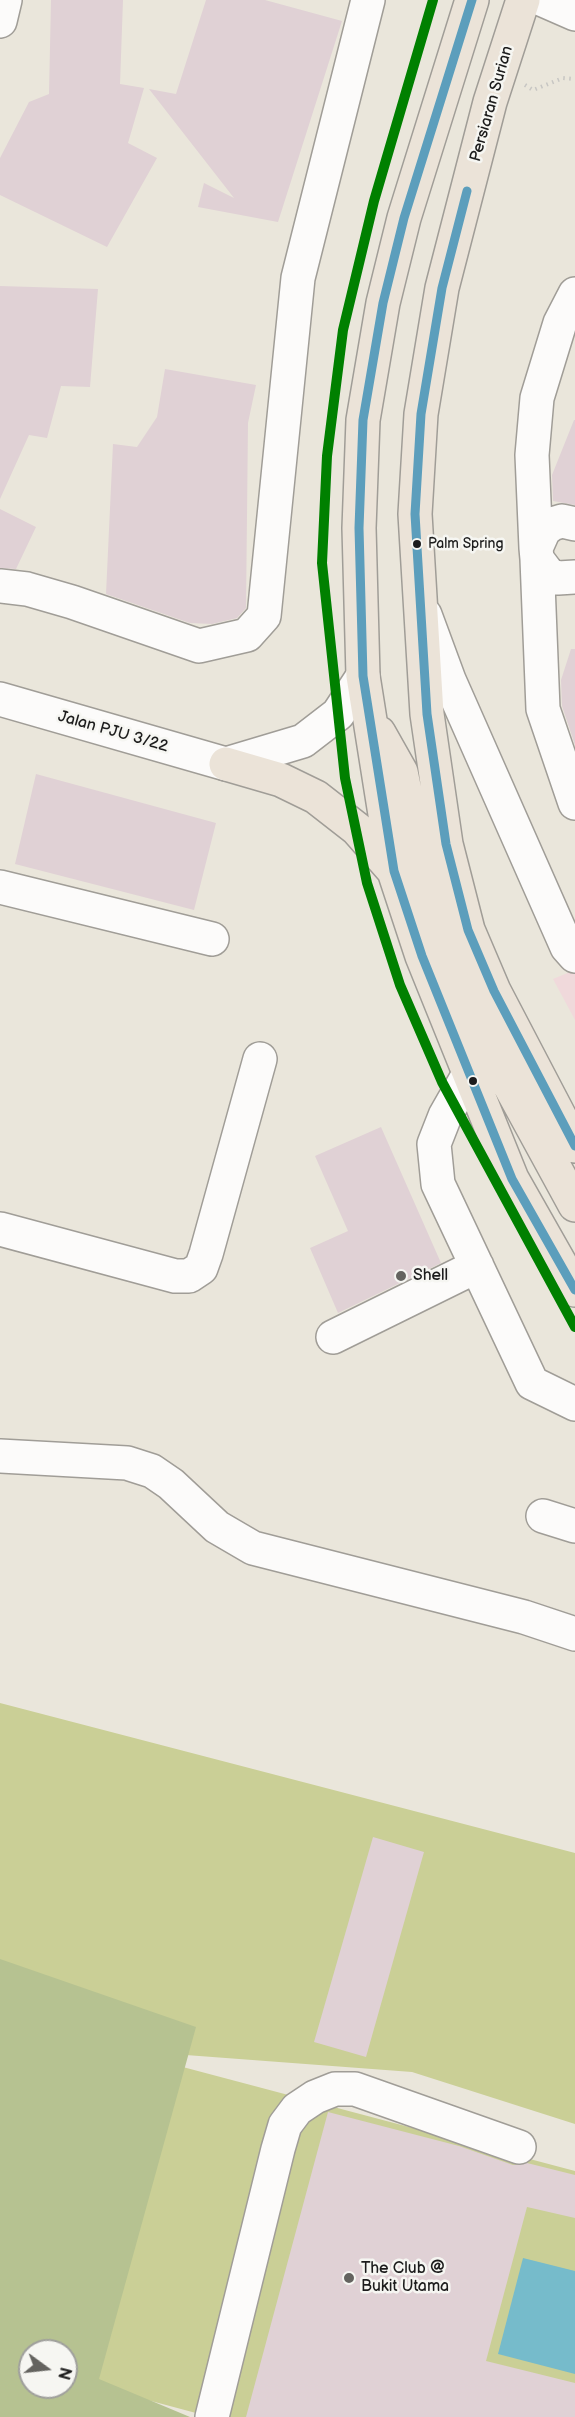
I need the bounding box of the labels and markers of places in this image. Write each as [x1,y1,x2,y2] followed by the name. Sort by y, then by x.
[428,536,504,552] place label: Palm Spring
[411,538,423,550] marker: Palm Spring
[467,1075,479,1087] unlabelled marker
[413,1266,448,1286] place label: Shell
[394,1269,408,1283] marker: Shell
[361,2259,449,2297] place label: The Club @ Bukit Utama
[342,2271,356,2285] marker: The Club @ Bukit Utama

